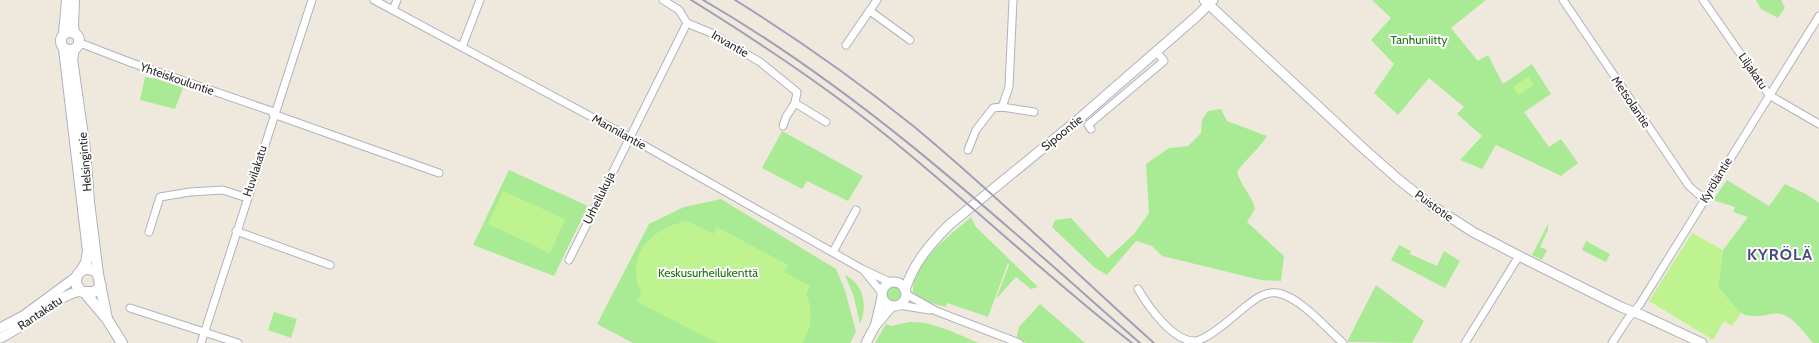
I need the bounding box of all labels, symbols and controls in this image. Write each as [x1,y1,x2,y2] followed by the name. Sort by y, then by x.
[709,27,752,60] street label: Invantie
[1391,32,1447,47] park label: Tanhuniitty
[1736,50,1771,92] street label: Liljakatu
[137,59,216,98] street label: Yhteiskouluntie
[1609,73,1654,130] street label: Metsolantie
[590,111,649,153] street label: Mannilantie
[1038,111,1085,154] street label: Sipoontie
[74,132,95,192] street label: Helsingintie
[239,143,270,198] street label: Huvilakatu
[1696,154,1735,205] street label: Kyröläntie
[579,169,618,226] street label: Urheilukuja
[1412,187,1456,225] street label: Puistotie
[1747,245,1813,264] district label: KYRÖLÄ
[658,265,758,280] park label: Keskusurheilukenttä
[15,292,65,333] street label: Rantakatu

